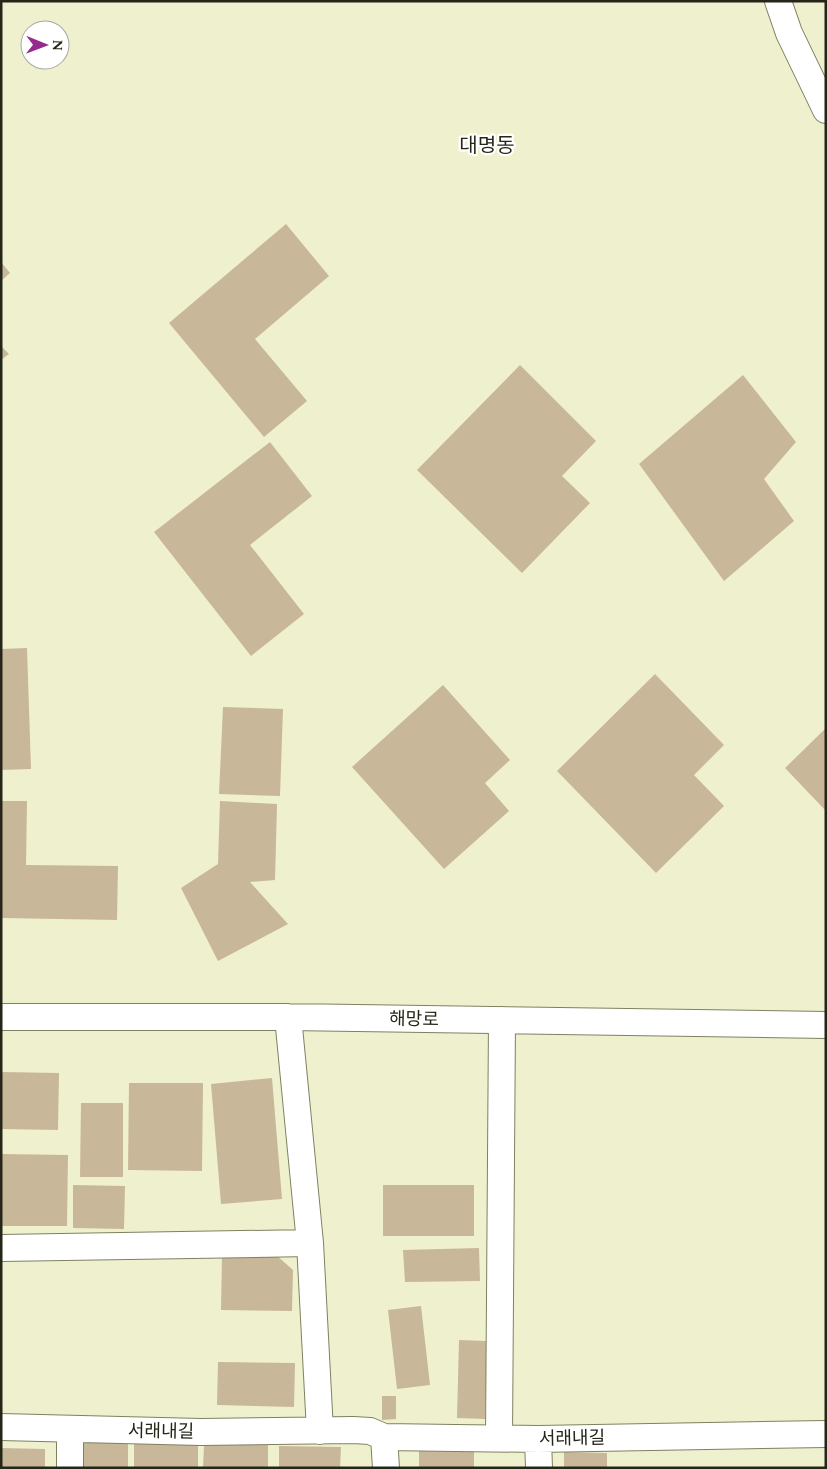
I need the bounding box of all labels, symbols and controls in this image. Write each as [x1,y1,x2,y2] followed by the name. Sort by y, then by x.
[20,20,70,70] north arrow
[47,39,68,51] text: N
[459,131,515,161] district label: 대명동
[389,1006,439,1033] street label: 해망로
[128,1417,194,1446] street label: 서래내길
[539,1424,605,1453] street label: 서래내길

